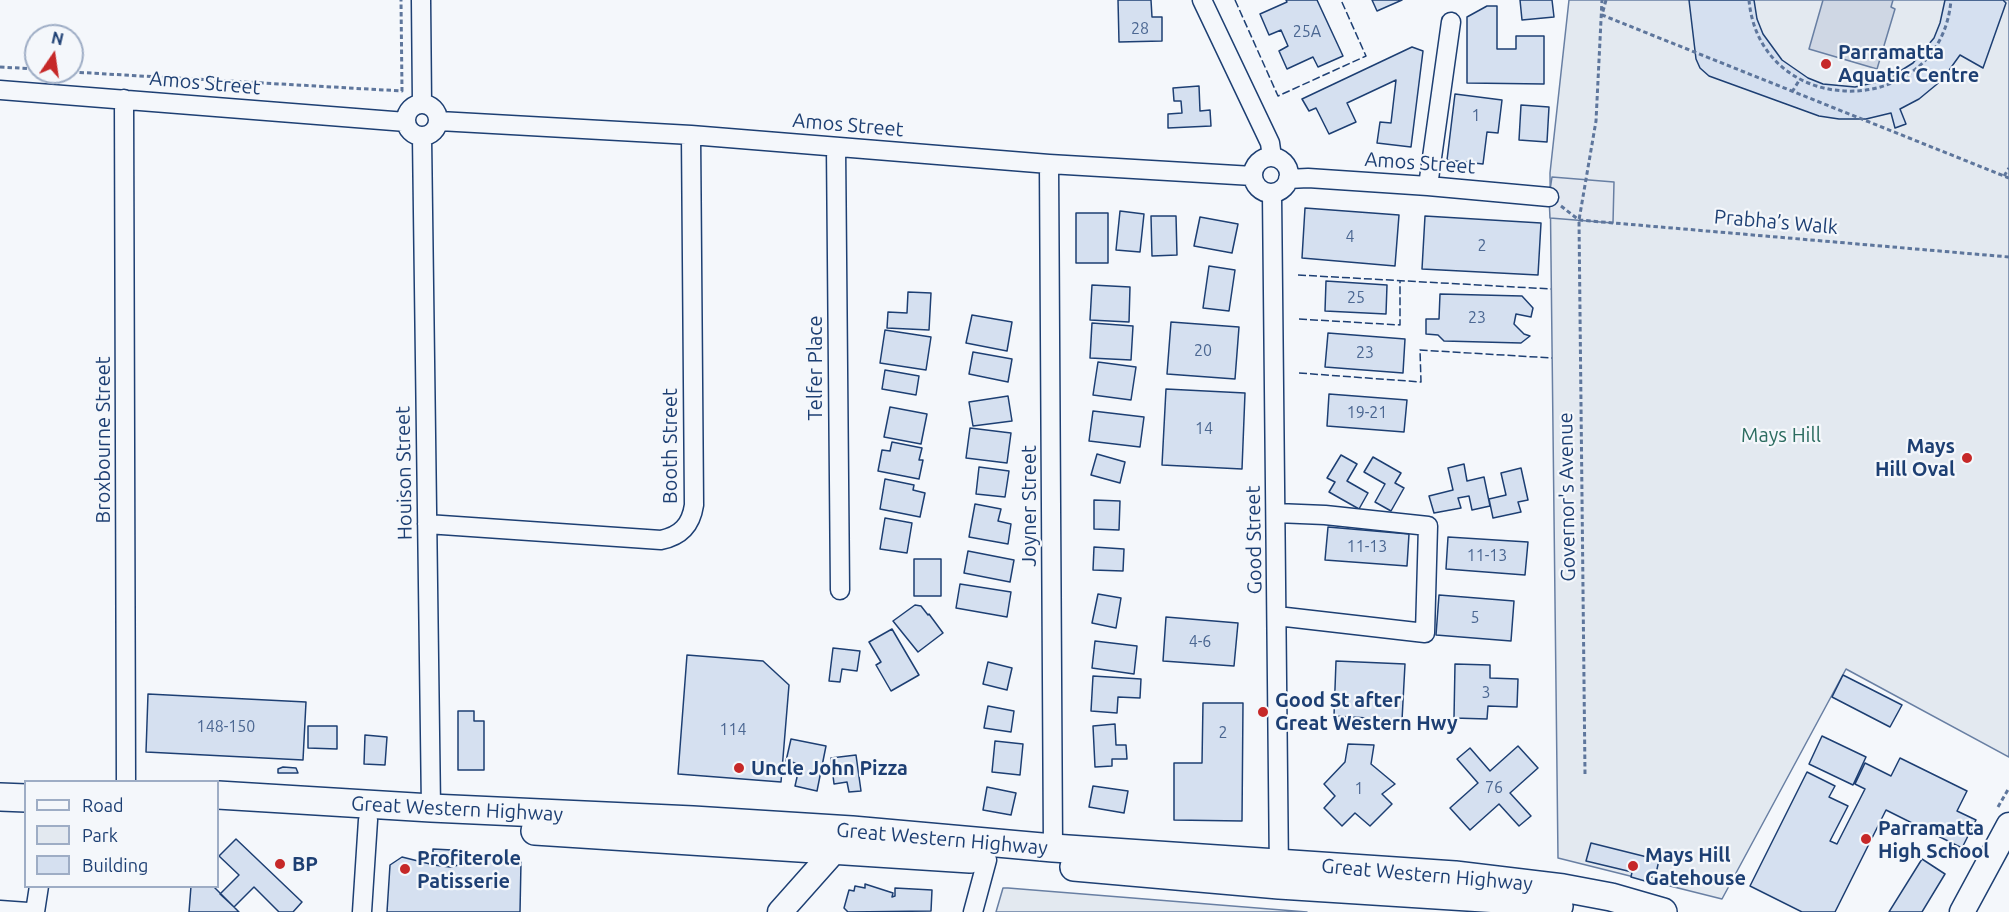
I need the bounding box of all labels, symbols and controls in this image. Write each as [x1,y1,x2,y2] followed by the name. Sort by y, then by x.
[1131,19,1149,39] house number: 28
[1293,22,1321,42] house number: 25A
[24,24,84,84] north arrow
[50,28,65,49] text: N
[1838,40,1979,87] place label: Parramatta Aquatic Centre
[1819,57,1833,71] marker: Parramatta Aquatic Centre
[149,66,261,100] street label: Amos Street
[1471,106,1481,126] house number: 1
[792,108,904,142] street label: Amos Street
[1364,147,1476,179] street label: Amos Street
[1713,205,1839,239] street label: Prabha’s Walk
[1345,227,1355,247] house number: 4
[1477,236,1487,256] house number: 2
[1347,288,1365,308] house number: 25
[1468,308,1486,328] house number: 23
[803,315,827,421] street label: Telfer Place
[1194,341,1212,361] house number: 20
[1356,343,1374,363] house number: 23
[91,356,115,524] street label: Broxbourne Street
[658,388,682,504] street label: Booth Street
[1347,403,1387,423] house number: 19-21
[391,406,417,540] street label: Houison Street
[1554,412,1580,582] street label: Governor's Avenue
[1195,419,1213,439] house number: 14
[1741,423,1821,447] park label: Mays Hill
[1875,434,1955,481] place label: Mays Hill Oval
[1017,445,1041,567] street label: Joyner Street
[1960,451,1974,465] marker: Mays Hill Oval
[1241,485,1267,595] street label: Good Street
[1347,537,1387,557] house number: 11-13
[1467,546,1507,566] house number: 11-13
[1470,608,1480,628] house number: 5
[1189,632,1211,652] house number: 4-6
[1481,683,1491,703] house number: 3
[1275,688,1458,735] place label: Good St after Great Western Hwy
[1256,705,1270,719] marker: Good St after Great Western Hwy
[197,717,255,737] house number: 148-150
[719,720,747,740] house number: 114
[1218,723,1228,743] house number: 2
[751,756,908,780] place label: Uncle John Pizza
[732,761,746,775] marker: Uncle John Pizza
[1485,778,1503,798] house number: 76
[1354,779,1364,799] house number: 1
[24,780,219,888] legend
[350,791,564,827] street label: Great Western Highway
[82,795,124,815] text: Road
[1878,816,1989,863] place label: Parramatta High School
[835,818,1049,860] street label: Great Western Highway
[82,825,118,845] text: Park
[1859,832,1873,846] marker: Parramatta High School
[1645,843,1746,890] place label: Mays Hill Gatehouse
[417,846,521,893] place label: Profiterole Patisserie
[292,852,318,876] place label: BP
[1320,854,1534,896] street label: Great Western Highway
[82,855,148,875] text: Building
[273,857,287,871] marker: BP
[1626,859,1640,873] marker: Mays Hill Gatehouse
[398,862,412,876] marker: Profiterole Patisserie

